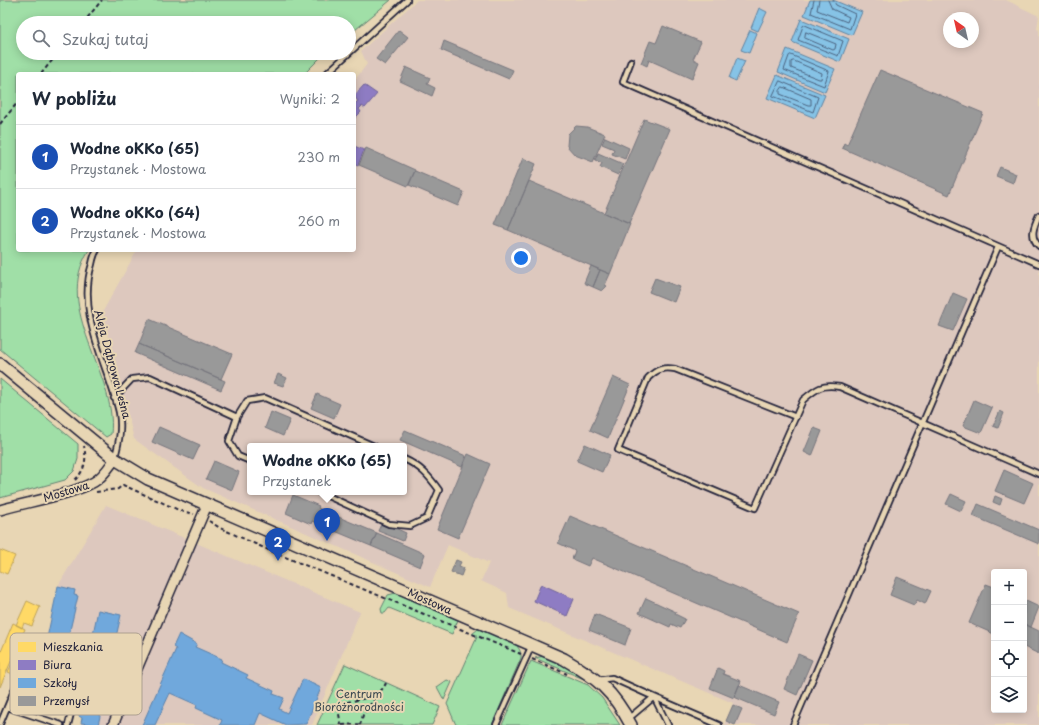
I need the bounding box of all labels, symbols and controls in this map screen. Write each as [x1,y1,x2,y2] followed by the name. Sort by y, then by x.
[943,12,979,48] north arrow
[16,16,356,60] search box
[30,27,52,49] icon: search
[62,27,149,50] text: Szukaj tutaj
[32,85,117,111] text: W pobliżu
[280,89,340,108] text: Wyniki: 2
[70,136,199,159] text: Wodne oKKo (65)
[42,147,48,166] text: 1
[298,147,340,166] text: 230 m
[70,159,206,178] text: Przystanek · Mostowa
[70,200,200,223] text: Wodne oKKo (64)
[40,211,50,230] text: 2
[298,211,340,230] text: 260 m
[70,223,206,242] text: Przystanek · Mostowa
[511,248,531,268] your location
[90,308,136,421] street label: Aleja Dąbrowa Leśna
[247,443,407,495] popup
[262,448,392,471] text: Wodne oKKo (65)
[262,471,331,490] text: Przystanek
[41,476,91,506] street label: Mostowa
[314,508,340,541] pin: 1
[265,528,291,561] pin: 2
[991,569,1027,713] map controls
[991,569,1027,605] button: +
[405,584,455,618] street label: Mostowa
[991,605,1027,641] button: −
[10,633,142,715] legend
[43,638,103,655] text: Mieszkania
[991,641,1027,677] button: locate
[43,656,72,673] text: Biura
[43,674,77,691] text: Szkoły
[991,677,1027,713] button: layers
[314,685,404,715] park label: Centrum Bioróżnorodności
[43,692,90,709] text: Przemysł

